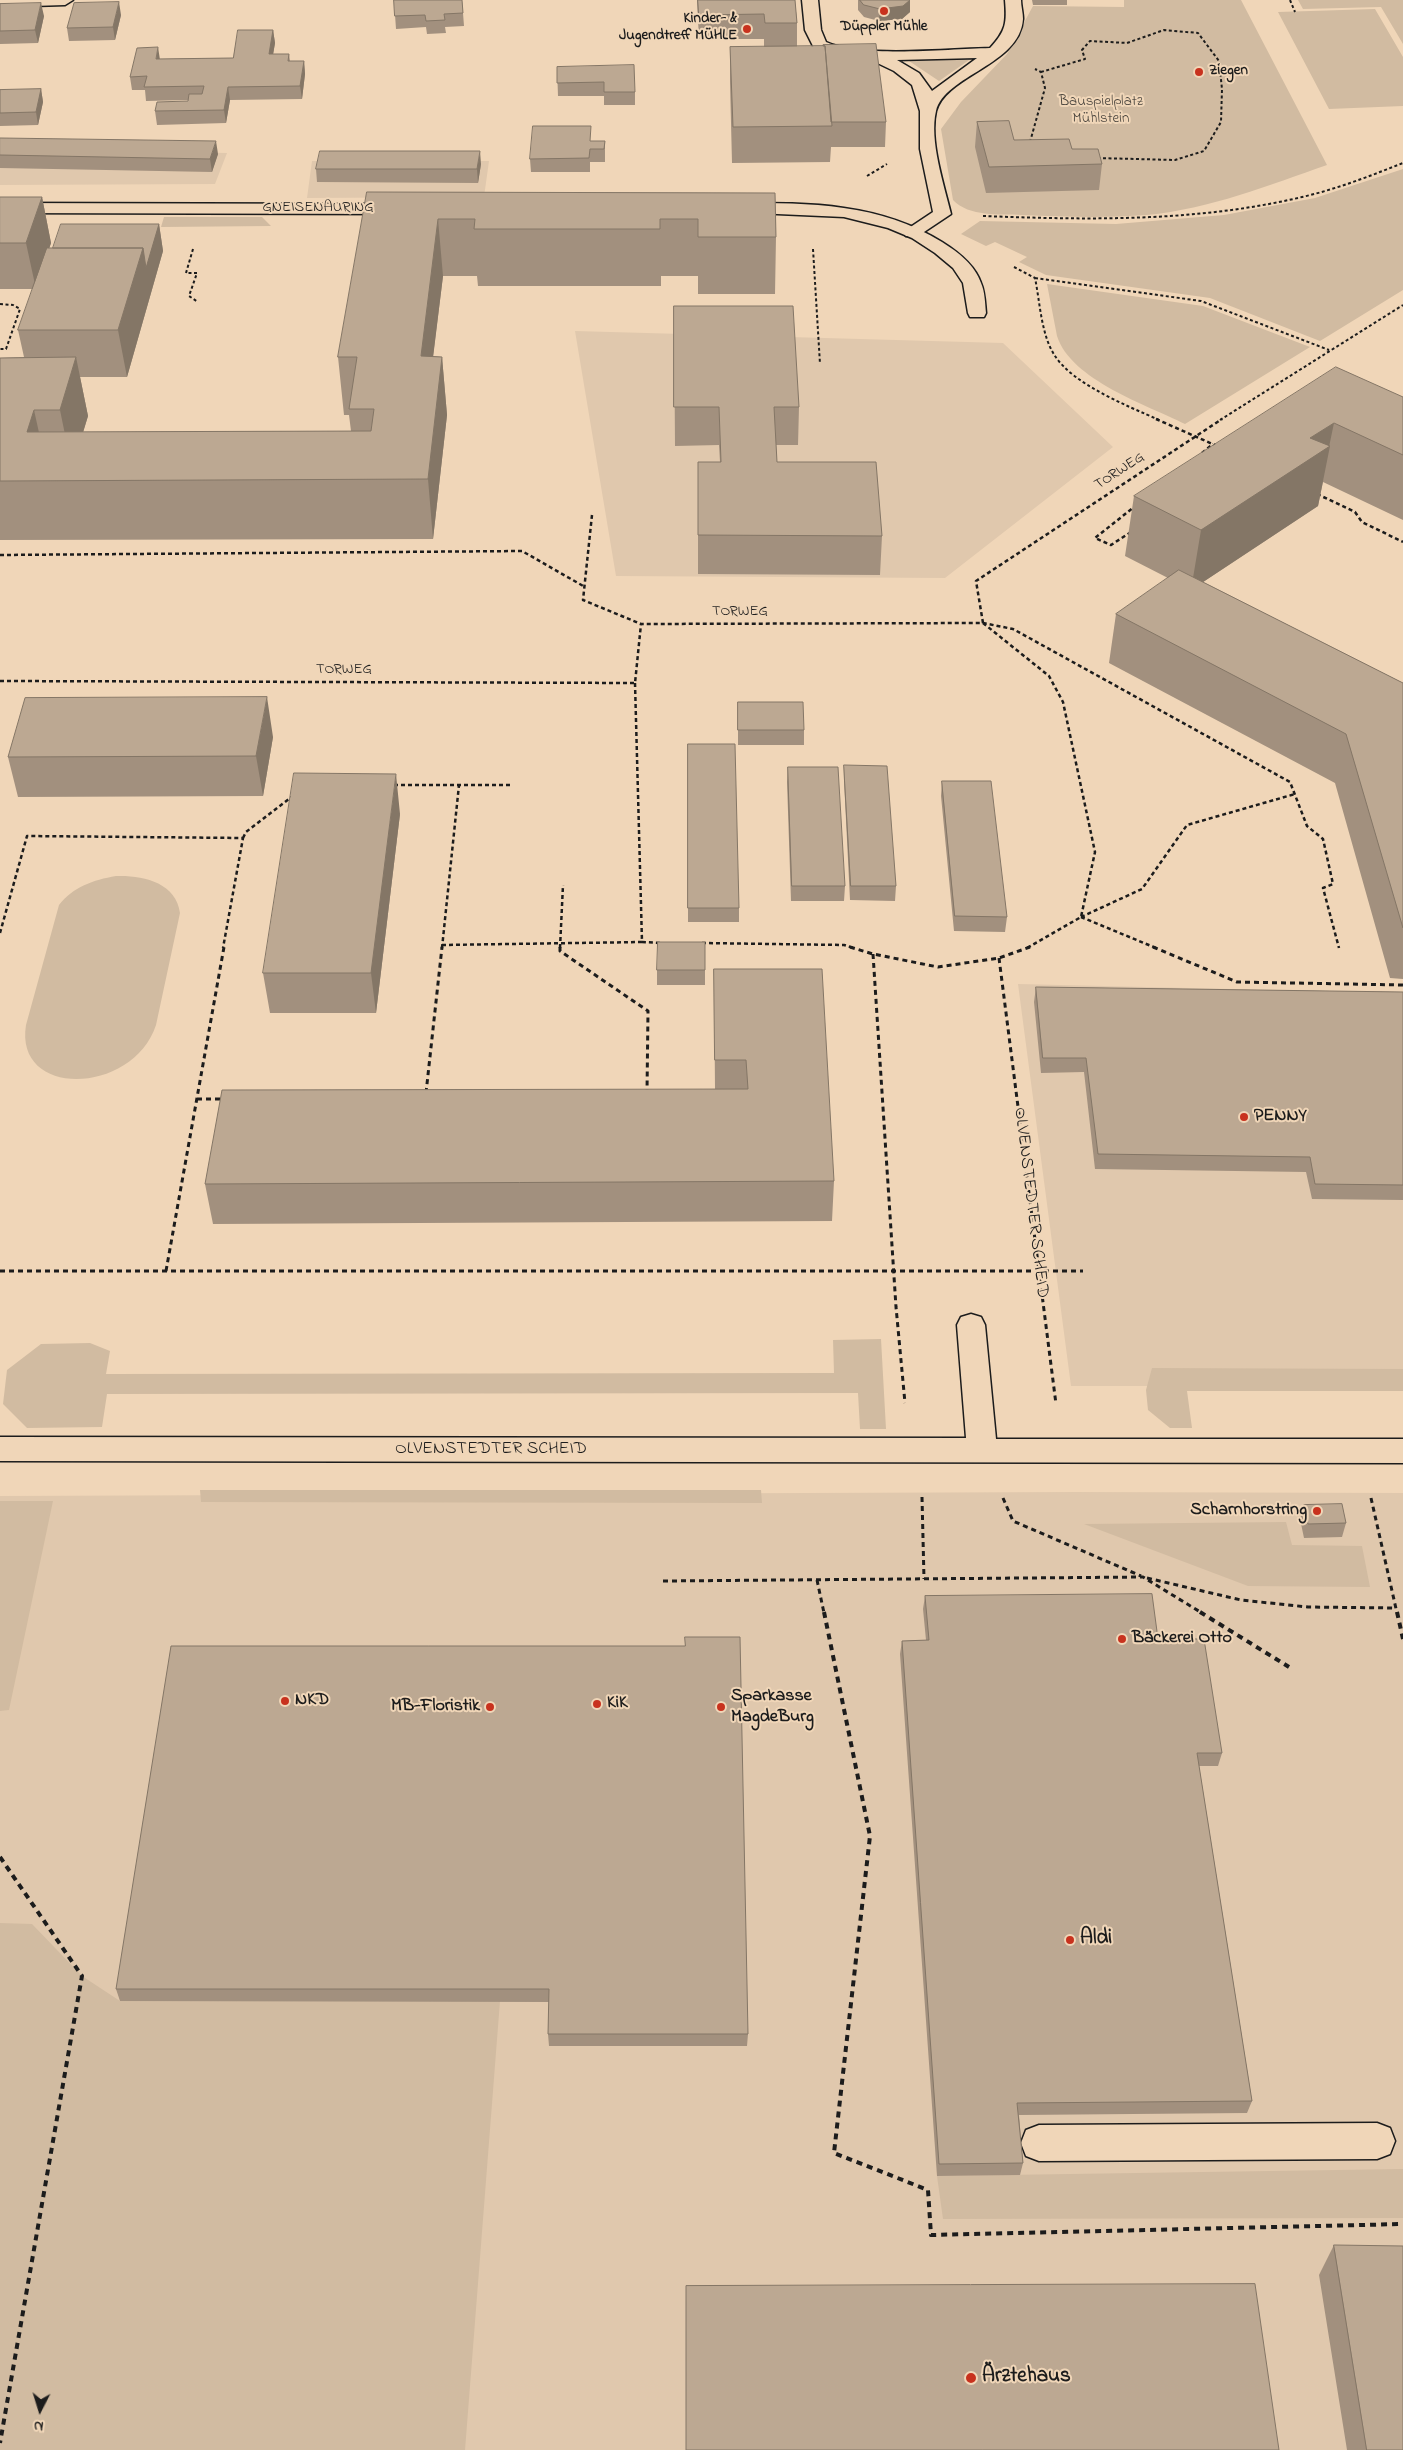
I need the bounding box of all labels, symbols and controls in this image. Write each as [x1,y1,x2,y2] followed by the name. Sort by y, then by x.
[878,5,890,17] marker: Düppler Mühle
[619,11,737,46] place label: Kinder- & Jugendtreff MÜHLE
[840,19,928,37] place label: Düppler Mühle
[741,23,753,35] marker: Kinder- & Jugendtreff MÜHLE
[1209,63,1248,81] place label: Ziegen
[1193,66,1205,78] marker: Ziegen
[1059,94,1143,129] park label: Bauspielplatz Mühlstein
[262,200,374,218] street label: GNEISENAURING
[1092,449,1148,495] street label: TORWEG
[712,604,768,622] street label: TORWEG
[316,662,372,680] street label: TORWEG
[1008,1106,1052,1300] street label: OLVENSTEDTER SCHEID
[1254,1106,1307,1128] place label: PENNY
[1238,1111,1250,1123] marker: PENNY
[395,1439,587,1461] street label: OLVENSTEDTER SCHEID
[1190,1500,1307,1522] place label: Scharnhorstring
[1311,1505,1323,1517] marker: Scharnhorstring
[1132,1628,1232,1650] place label: Bäckerei Otto
[1116,1633,1128,1645] marker: Bäckerei Otto
[731,1686,814,1728] place label: Sparkasse MagdeBurg
[295,1690,329,1712] place label: NKD
[607,1693,628,1715] place label: KiK
[279,1695,291,1707] marker: NKD
[391,1696,480,1718] place label: MB-Floristik
[591,1698,603,1710] marker: KiK
[484,1701,496,1713] marker: MB-Floristik
[715,1701,727,1713] marker: Sparkasse MagdeBurg
[1080,1927,1112,1953] place label: Aldi
[1064,1934,1076,1946] marker: Aldi
[982,2365,1071,2391] place label: Ärztehaus
[964,2371,978,2385] marker: Ärztehaus
[15,2385,65,2435] north arrow
[33,2415,44,2436] text: N

